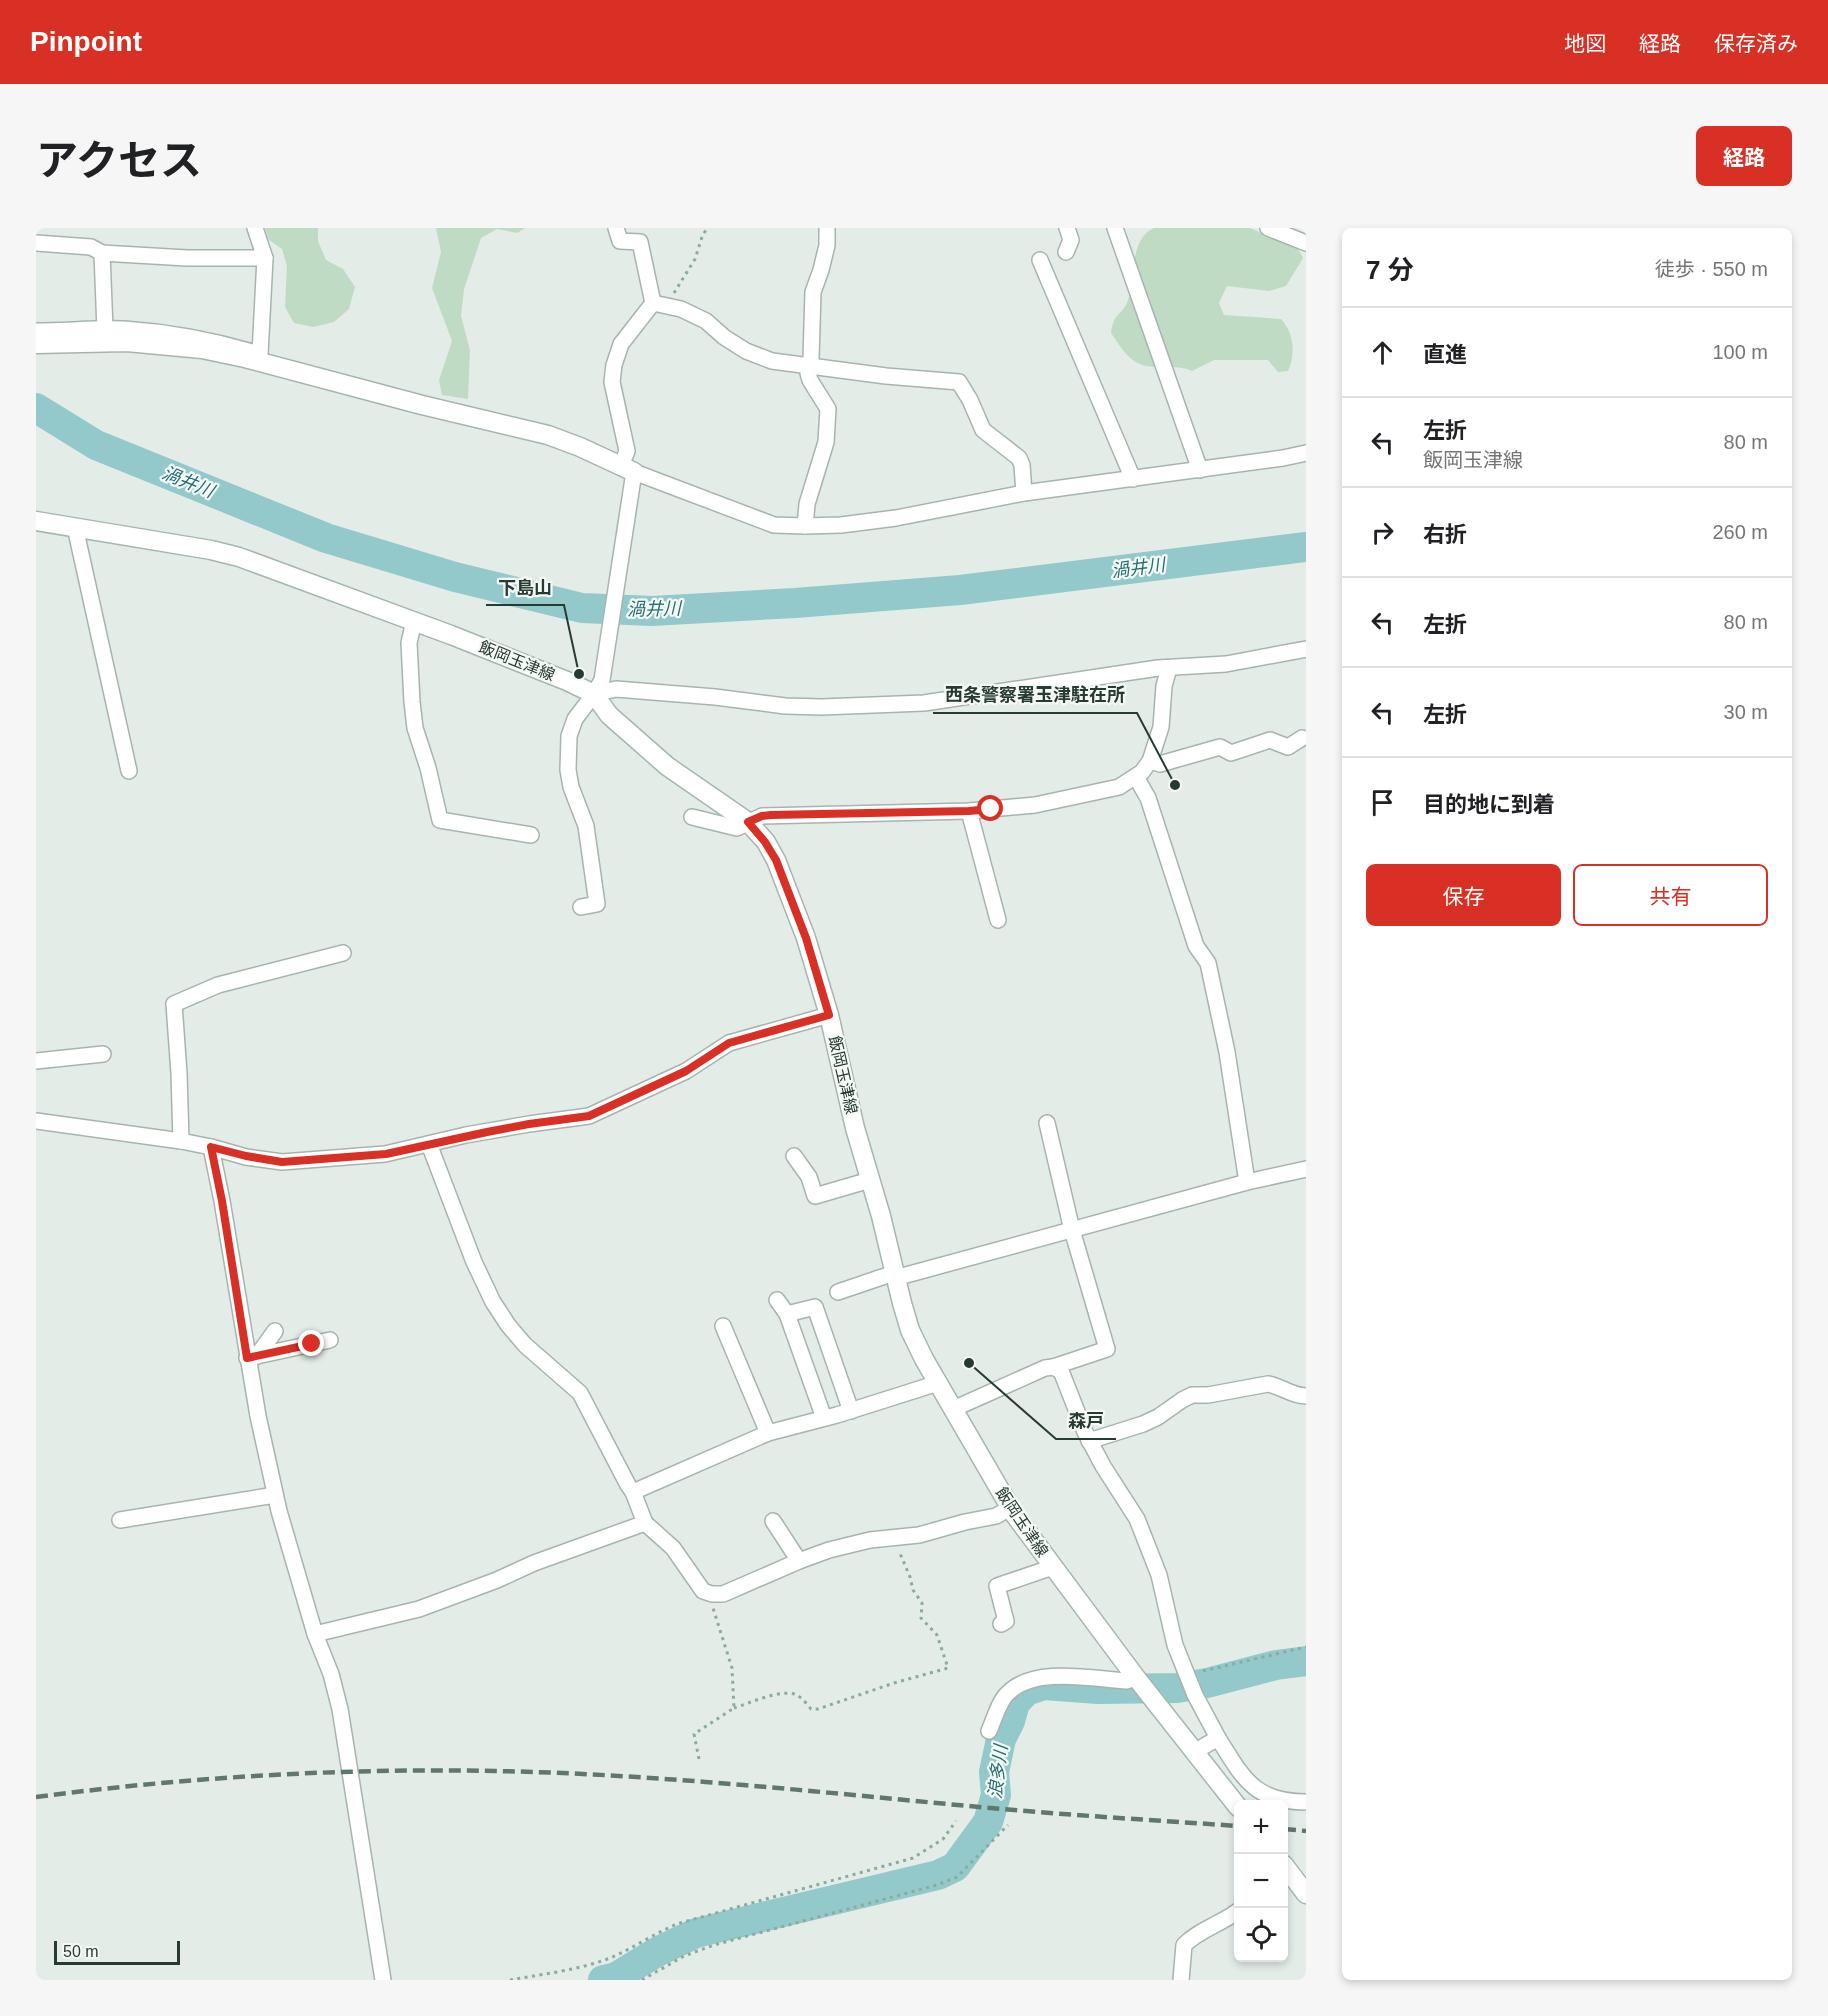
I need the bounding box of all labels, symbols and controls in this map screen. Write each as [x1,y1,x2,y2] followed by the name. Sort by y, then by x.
[30,26,142,57] text: Pinpoint
[1564,32,1606,55] text: 地図
[1639,32,1681,55] text: 経路
[1714,32,1798,55] text: 保存済み
[1696,126,1792,186] button: 経路
[36,137,202,184] text: アクセス
[1366,255,1414,285] text: 7 分
[1655,258,1768,280] text: 徒歩 · 550 m
[1366,336,1399,369] icon: ahead
[1712,341,1768,363] text: 100 m
[1423,342,1467,367] text: 直進
[1423,418,1467,443] text: 左折
[1366,426,1399,459] icon: left
[1724,431,1768,453] text: 80 m
[1423,449,1523,471] text: 飯岡玉津線
[159,463,219,502] water label: 渦井川
[1366,516,1399,549] icon: right
[1712,521,1768,543] text: 260 m
[1423,522,1467,547] text: 右折
[1110,555,1168,581] water label: 渦井川
[486,569,564,605] callout: 下島山
[498,578,552,598] text: 下島山
[627,598,683,619] water label: 渦井川
[1366,606,1399,639] icon: left
[1724,611,1768,633] text: 80 m
[1423,612,1467,637] text: 左折
[477,638,557,684] street label: 飯岡玉津線
[933,677,1137,713] callout: 西条警察署玉津駐在所
[945,685,1125,705] text: 西条警察署玉津駐在所
[1366,696,1399,729] icon: left
[1724,701,1768,723] text: 30 m
[1423,702,1467,727] text: 左折
[1366,786,1399,819] icon: arrive
[1423,792,1555,817] text: 目的地に到着
[977,795,1003,821] route start
[1366,864,1561,926] button: 保存
[1573,864,1768,926] button: 共有
[826,1034,860,1116] street label: 飯岡玉津線
[298,1330,324,1356] route end
[1056,1403,1116,1439] callout: 森戸
[1068,1411,1104,1431] text: 森戸
[993,1484,1051,1560] street label: 飯岡玉津線
[985,1742,1011,1800] water label: 浪多川
[1234,1800,1288,1962] map controls
[1234,1800,1288,1854] button: +
[1234,1854,1288,1908] button: −
[1234,1908,1288,1962] button: locate
[54,1938,180,1966] scale bar
[63,1943,99,1960] text: 50 m

